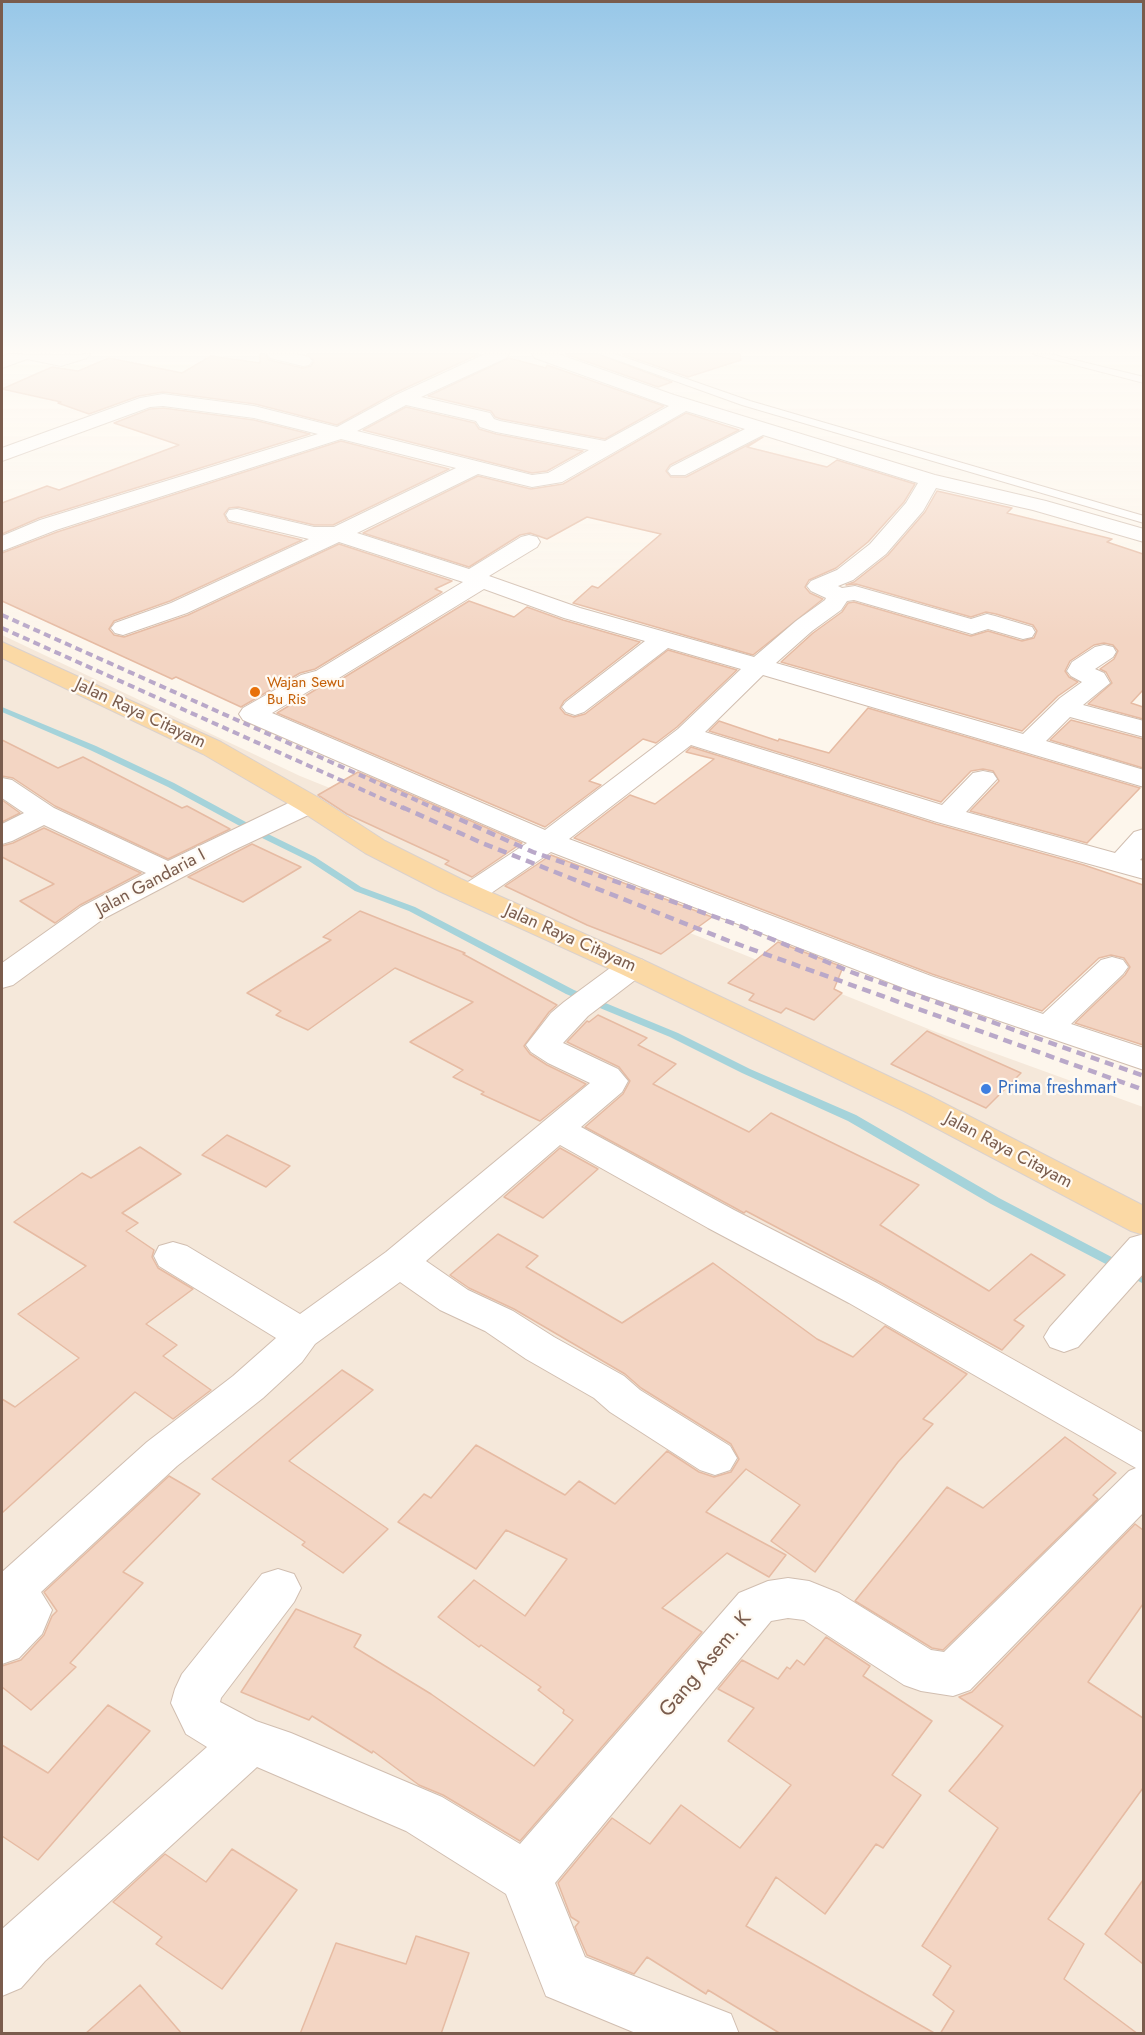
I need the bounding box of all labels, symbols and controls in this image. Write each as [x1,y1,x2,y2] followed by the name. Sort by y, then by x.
[71,674,209,754] street label: Jalan Raya Citayam
[267,674,345,709] place label: Wajan Sewu Bu Ris
[248,685,262,699] marker: Wajan Sewu Bu Ris
[93,845,209,921] street label: Jalan Gandaria I
[501,900,639,978] street label: Jalan Raya Citayam
[998,1078,1117,1100] place label: Prima freshmart
[979,1082,993,1096] marker: Prima freshmart
[940,1108,1076,1194] street label: Jalan Raya Citayam
[655,1607,757,1723] street label: Gang Asem. K

